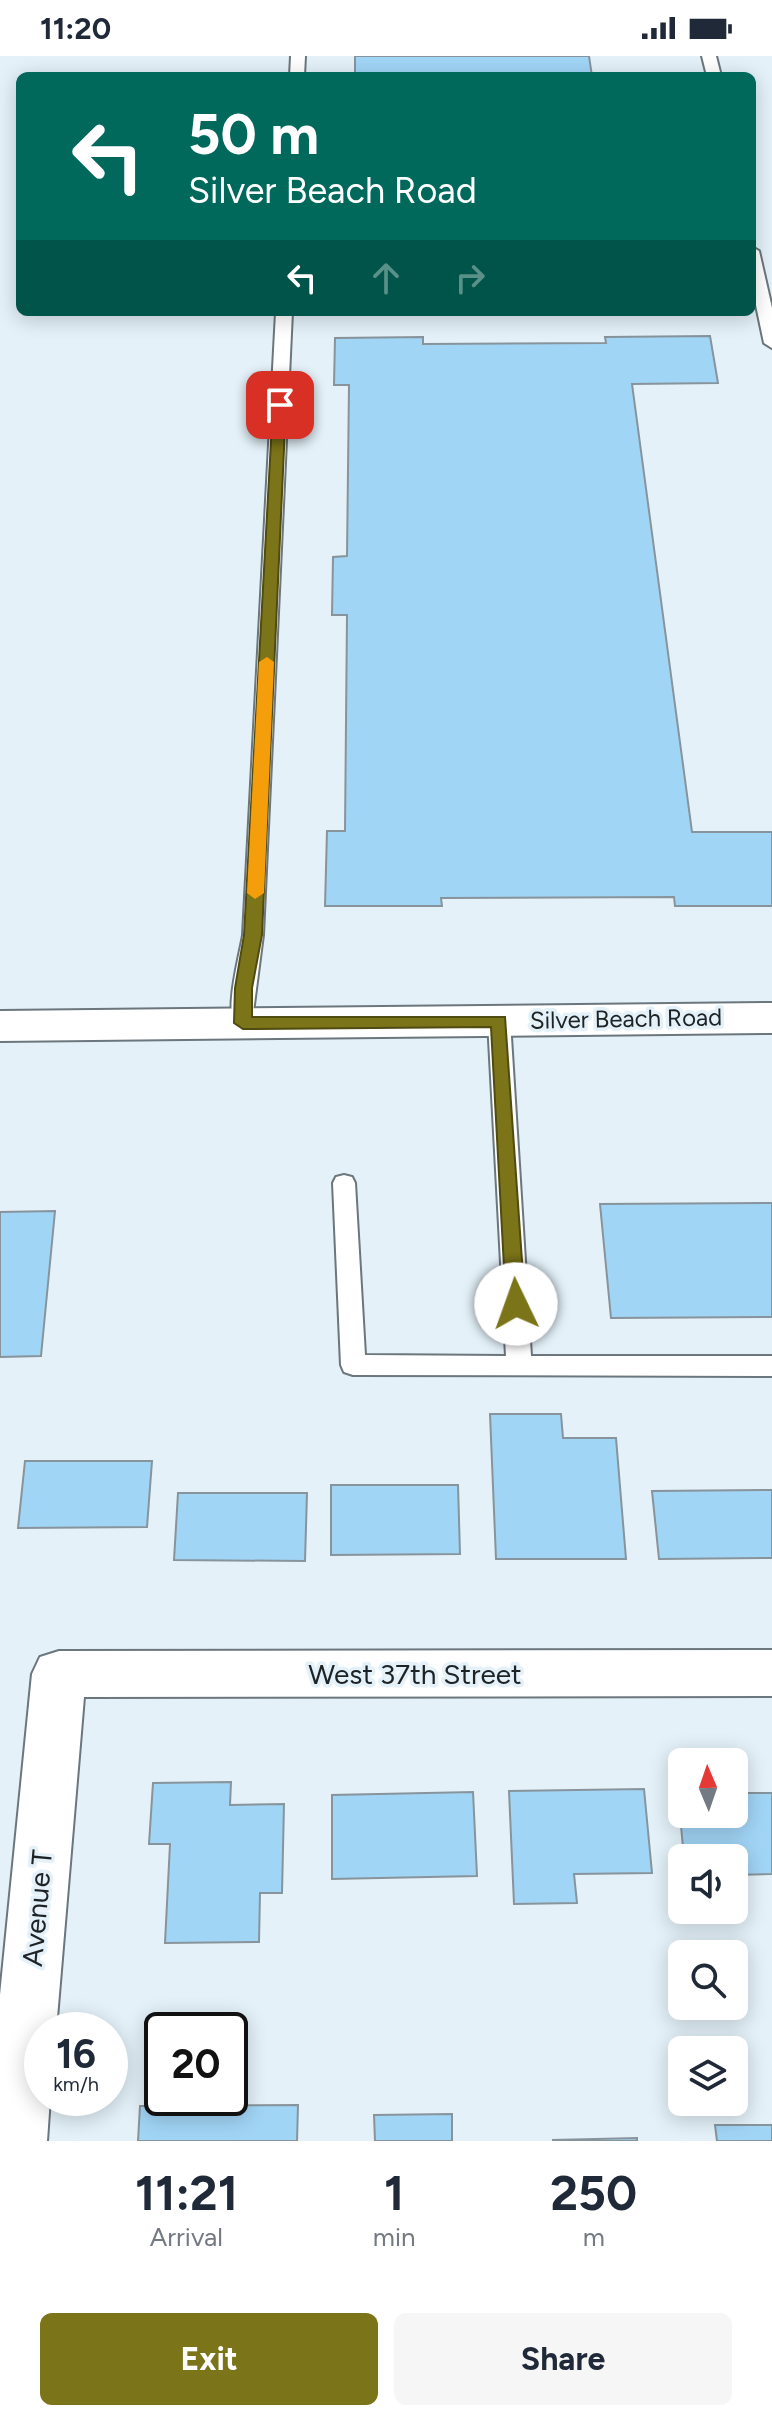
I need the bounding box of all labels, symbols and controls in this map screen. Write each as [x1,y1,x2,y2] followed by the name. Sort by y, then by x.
[40,10,111,47] text: 11:20
[188,101,319,168] text: 50 m
[56,104,160,208] icon: left
[188,169,477,212] text: Silver Beach Road
[280,256,324,300] icon: left
[364,256,408,300] icon: ahead
[448,256,492,300] icon: right
[246,371,314,439] pin
[258,383,302,427] icon: arrive
[530,1002,722,1035] street label: Silver Beach Road
[474,1262,558,1346] position arrow
[308,1657,522,1691] street label: West 37th Street
[668,1748,748,1828] north arrow
[668,1748,748,2116] map controls
[668,1844,748,1924] button: sound
[15,1848,59,1968] street label: Avenue T
[668,1940,748,2020] button: search
[144,2012,248,2116] speed limit sign: 20
[56,2030,96,2078] text: 16
[668,2036,748,2116] button: layers
[53,2072,99,2096] text: km/h
[135,2164,238,2222] text: 11:21
[384,2164,404,2222] text: 1
[550,2164,637,2222] text: 250
[150,2221,223,2253] text: Arrival
[373,2221,415,2253] text: min
[583,2221,605,2253] text: m
[40,2313,378,2405] button: Exit
[394,2313,732,2405] button: Share

